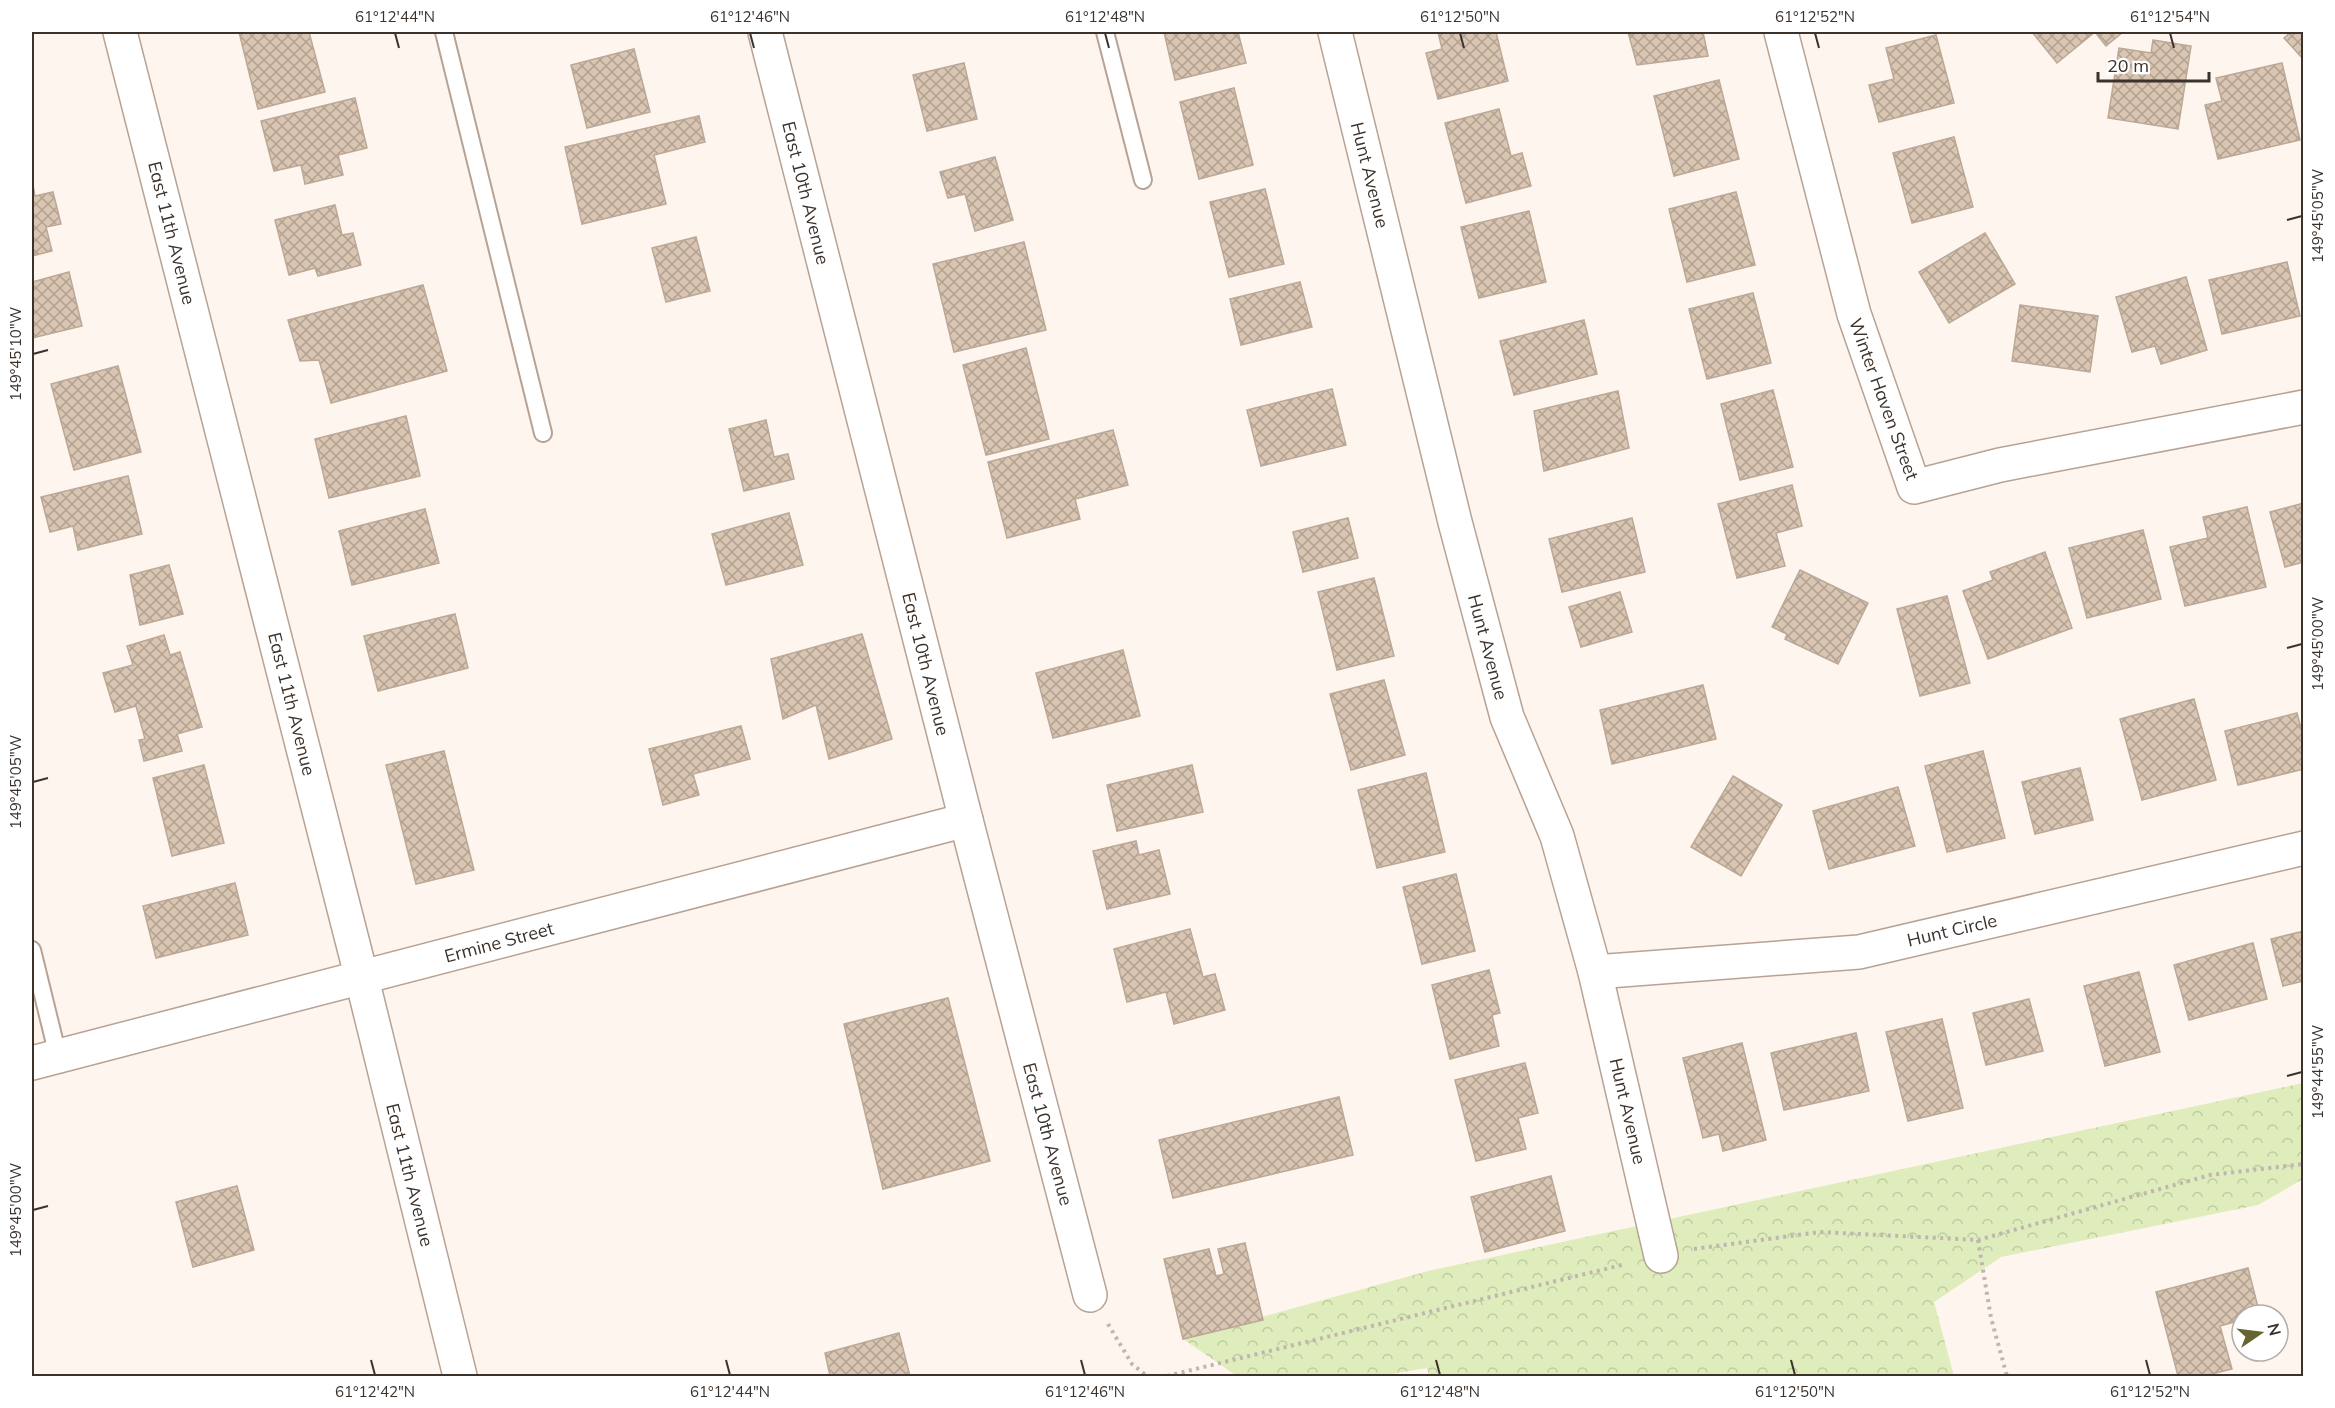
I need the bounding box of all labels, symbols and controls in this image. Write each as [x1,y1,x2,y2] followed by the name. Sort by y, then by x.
[355,7,435,26] text: 61°12'44"N
[710,7,790,26] text: 61°12'46"N
[1065,7,1145,26] text: 61°12'48"N
[1420,7,1500,26] text: 61°12'50"N
[1775,7,1855,26] text: 61°12'52"N
[2130,7,2210,26] text: 61°12'54"N
[2098,45,2209,83] scale bar
[2107,54,2149,77] text: 20 m
[777,119,835,267] street label: East 10th Avenue
[1346,120,1394,230] street label: Hunt Avenue
[143,159,201,307] street label: East 11th Avenue
[2308,168,2327,263] text: 149°45'05"W
[6,306,25,401] text: 149°45'10"W
[1844,315,1924,483] street label: Winter Haven Street
[897,590,955,738] street label: East 10th Avenue
[1463,592,1513,702] street label: Hunt Avenue
[2308,596,2327,691] text: 149°45'00"W
[263,630,321,778] street label: East 11th Avenue
[6,734,25,829] text: 149°45'05"W
[1905,908,1999,952] street label: Hunt Circle
[442,916,556,968] street label: Ermine Street
[2308,1024,2327,1119] text: 149°44'55"W
[1605,1056,1651,1166] street label: Hunt Avenue
[1018,1060,1078,1208] street label: East 10th Avenue
[381,1101,439,1249] street label: East 11th Avenue
[6,1162,25,1257] text: 149°45'00"W
[2230,1303,2290,1363] north arrow
[2263,1321,2286,1338] text: N
[335,1382,415,1401] text: 61°12'42"N
[690,1382,770,1401] text: 61°12'44"N
[1045,1382,1125,1401] text: 61°12'46"N
[1400,1382,1480,1401] text: 61°12'48"N
[1755,1382,1835,1401] text: 61°12'50"N
[2110,1382,2190,1401] text: 61°12'52"N

